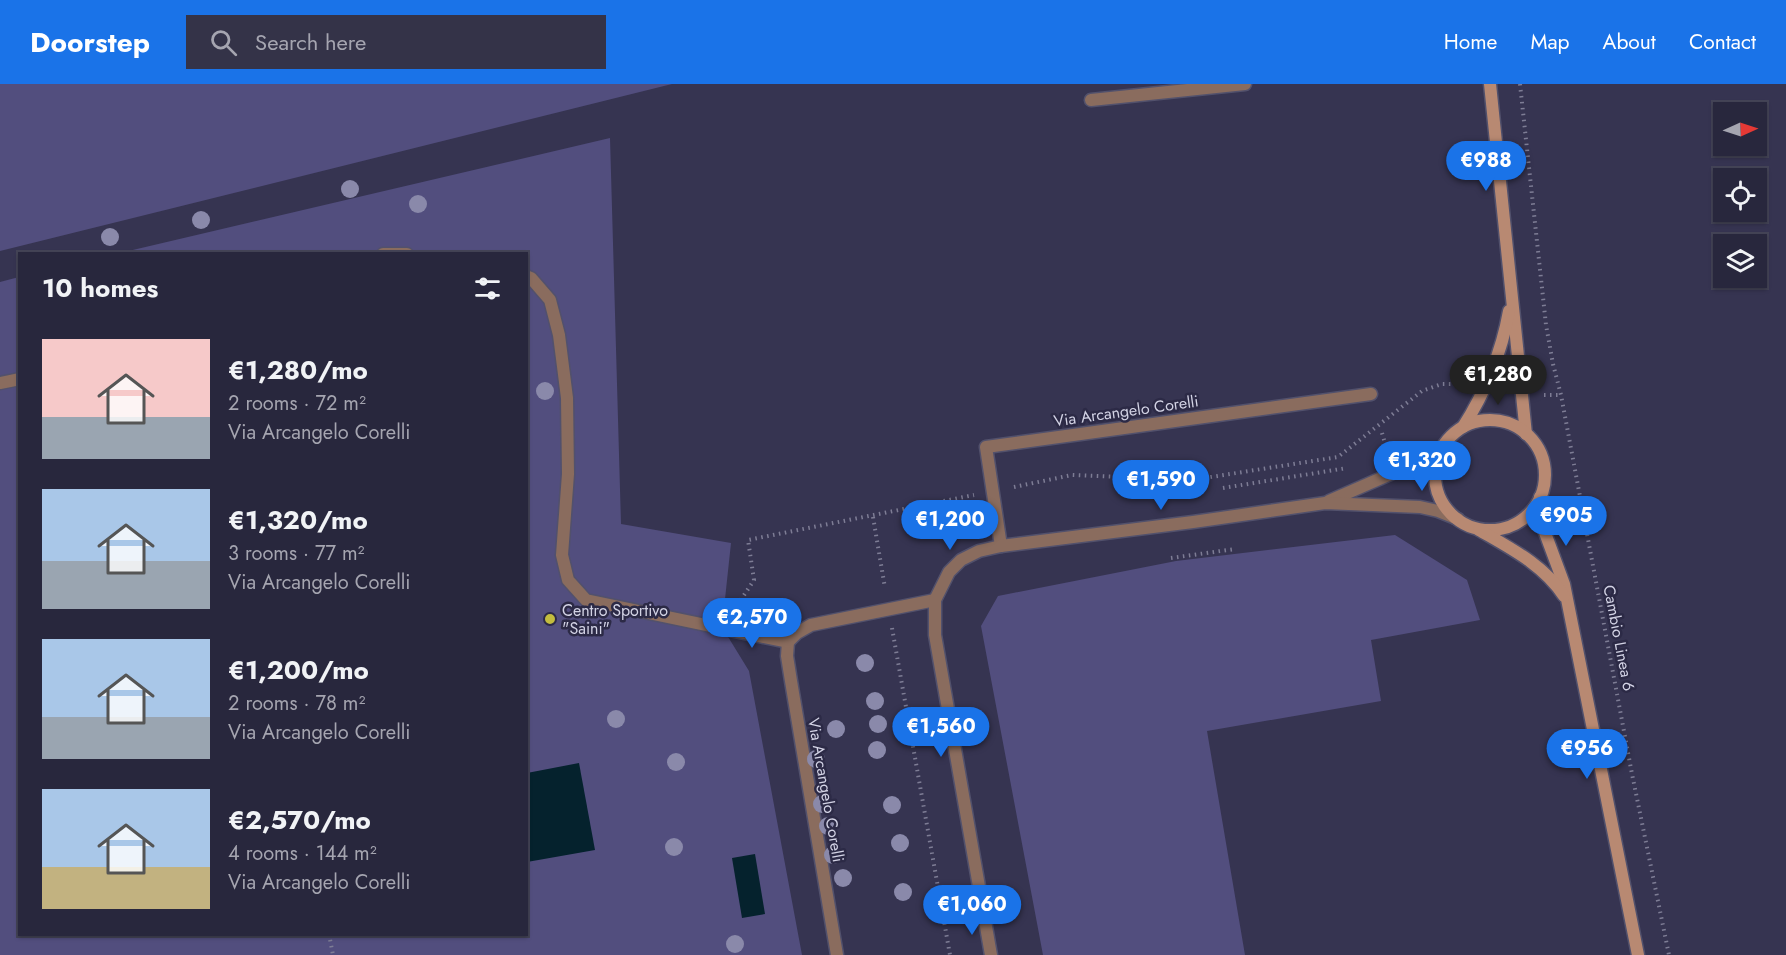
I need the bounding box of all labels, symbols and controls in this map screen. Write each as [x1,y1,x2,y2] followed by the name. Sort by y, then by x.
[186,15,606,69] search box
[30,22,150,63] text: Doorstep
[207,26,240,59] icon: search
[255,26,366,58] text: Search here
[1444,27,1497,57] text: Home
[1530,27,1570,57] text: Map
[1603,27,1656,57] text: About
[1689,27,1756,57] text: Contact
[1713,102,1767,156] north arrow
[1713,102,1767,288] map controls
[1450,141,1522,192] pin: €988
[1460,146,1512,175] text: €988
[1713,168,1767,222] button: locate
[1713,234,1767,288] button: layers
[42,269,158,307] text: 10 homes
[471,272,504,305] icon: filters
[228,351,368,389] text: €1,280/mo
[1449,355,1547,406] pin: €1,280
[1464,360,1532,389] text: €1,280
[90,363,162,435] icon: home
[228,389,366,418] text: 2 rooms · 72 m²
[1052,389,1200,433] street label: Via Arcangelo Corelli
[228,418,411,447] text: Via Arcangelo Corelli
[1373,441,1471,492] pin: €1,320
[1388,446,1456,475] text: €1,320
[1112,460,1210,511] pin: €1,590
[1126,465,1196,494] text: €1,590
[1530,496,1602,547] pin: €905
[901,500,999,551] pin: €1,200
[228,501,368,539] text: €1,320/mo
[1540,501,1592,530] text: €905
[915,505,985,534] text: €1,200
[90,513,162,585] icon: home
[228,539,365,568] text: 3 rooms · 77 m²
[228,568,411,597] text: Via Arcangelo Corelli
[1597,583,1641,693] street label: Cambio Linea 6
[703,598,801,649] pin: €2,570
[562,599,668,640] place label: Centro Sportivo "Saini"
[717,603,787,632] text: €2,570
[543,612,557,626] marker: Centro Sportivo "Saini"
[228,651,369,689] text: €1,200/mo
[90,663,162,735] icon: home
[228,689,365,718] text: 2 rooms · 78 m²
[892,707,990,758] pin: €1,560
[906,712,976,741] text: €1,560
[802,716,850,864] street label: Via Arcangelo Corelli
[228,718,411,747] text: Via Arcangelo Corelli
[1551,729,1623,780] pin: €956
[1561,734,1613,763] text: €956
[228,801,371,839] text: €2,570/mo
[90,813,162,885] icon: home
[228,839,377,868] text: 4 rooms · 144 m²
[228,868,411,897] text: Via Arcangelo Corelli
[923,885,1021,936] pin: €1,060
[937,890,1007,919] text: €1,060

